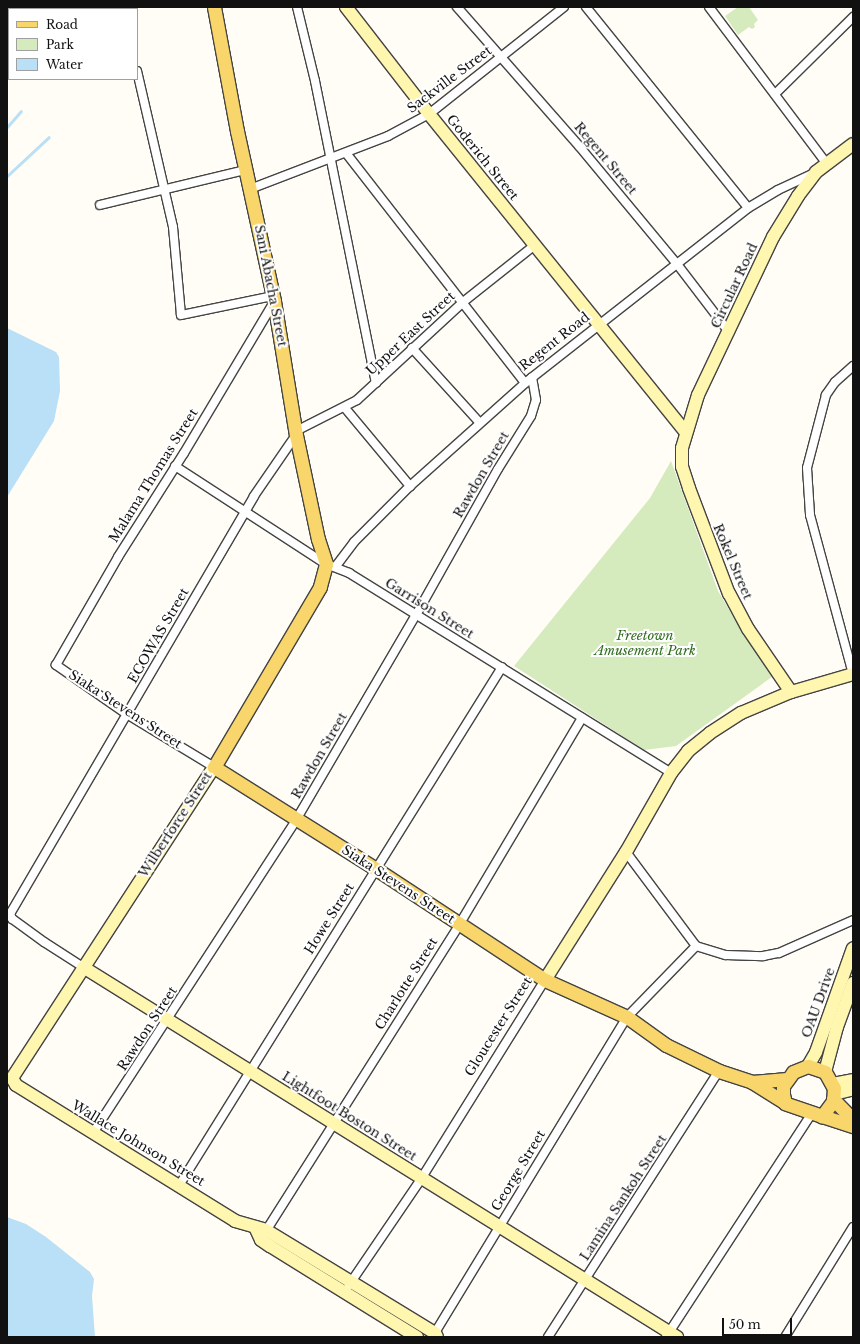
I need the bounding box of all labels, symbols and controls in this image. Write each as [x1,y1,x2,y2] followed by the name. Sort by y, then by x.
[8,8,138,80] legend
[46,17,78,32] text: Road
[46,37,74,52] text: Park
[405,43,495,117] street label: Sackville Street
[46,57,83,72] text: Water
[443,112,521,204] street label: Goderich Street
[570,120,640,198] street label: Regent Street
[250,223,290,349] street label: Sani Abacha Street
[708,241,762,331] street label: Circular Road
[363,289,459,379] street label: Upper East Street
[517,310,593,374] street label: Regent Road
[106,406,202,546] street label: Malama Thomas Street
[451,429,513,521] street label: Rawdon Street
[709,522,755,602] street label: Rokel Street
[382,575,476,643] street label: Garrison Street
[125,586,193,686] street label: ECOWAS Street
[594,629,696,660] park label: Freetown Amusement Park
[65,667,185,753] street label: Siaka Stevens Street
[289,710,351,802] street label: Rawdon Street
[136,769,216,881] street label: Wilberforce Street
[338,842,458,928] street label: Siaka Stevens Street
[302,880,358,958] street label: Howe Street
[372,935,442,1033] street label: Charlotte Street
[799,966,839,1040] street label: OAU Drive
[462,974,536,1080] street label: Gloucester Street
[115,984,181,1074] street label: Rawdon Street
[279,1069,419,1165] street label: Lightfoot Boston Street
[69,1098,207,1190] street label: Wallace Johnson Street
[489,1128,549,1214] street label: George Street
[577,1132,671,1264] street label: Lamina Sankoh Street
[724,1310,794,1336] scale bar
[729,1317,761,1332] text: 50 m

